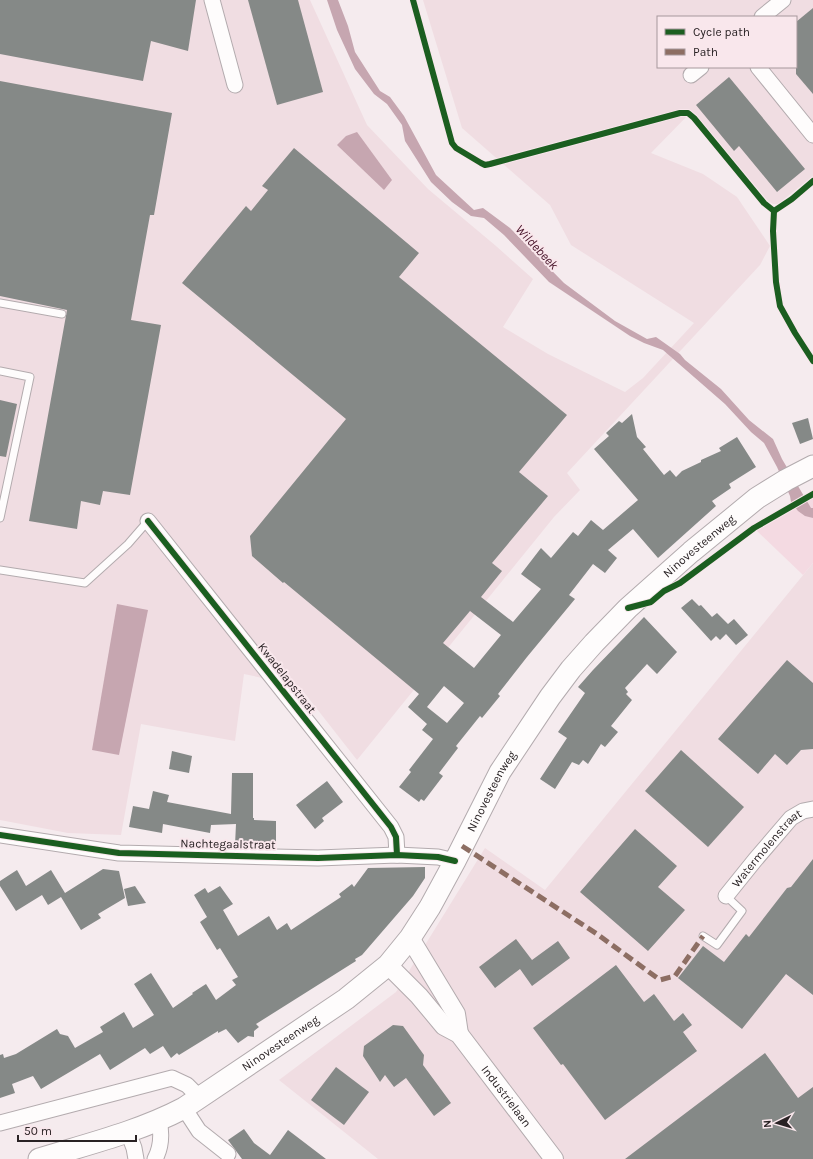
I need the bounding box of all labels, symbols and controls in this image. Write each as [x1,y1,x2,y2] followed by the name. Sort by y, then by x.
[657,16,797,68] legend
[693,25,750,39] text: Cycle path
[693,45,718,59] text: Path
[513,222,562,273] water label: Wildebeek
[660,512,738,580] street label: Ninovesteenweg
[255,640,319,716] street label: Kwadelapstraat
[464,748,519,834] street label: Ninovesteenweg
[729,806,805,890] street label: Watermolenstraat
[180,836,276,852] street label: Nachtegaalstraat
[239,1012,322,1074] street label: Ninovesteenweg
[478,1063,534,1130] street label: Industrielaan
[757,1103,797,1143] north arrow
[18,1117,136,1143] scale bar
[761,1119,774,1128] text: N
[24,1124,52,1138] text: 50 m

